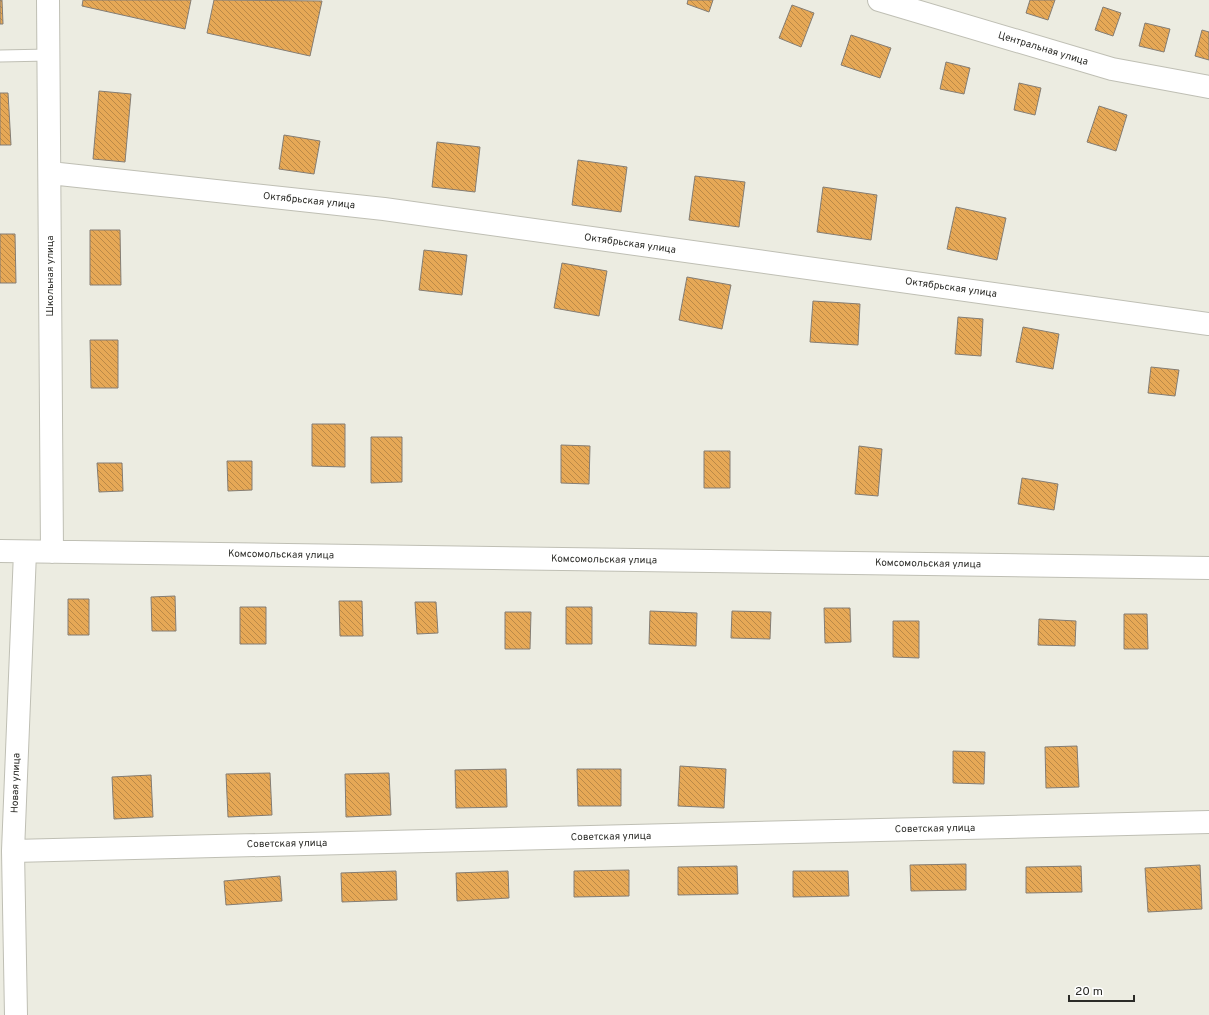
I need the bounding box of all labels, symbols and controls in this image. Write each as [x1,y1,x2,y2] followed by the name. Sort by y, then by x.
[996,29,1090,69] street label: Центральная улица
[262,190,356,212] street label: Октябрьская улица
[583,231,677,257] street label: Октябрьская улица
[44,235,57,317] street label: Школьная улица
[904,275,998,301] street label: Октябрьская улица
[228,548,334,562] street label: Комсомольская улица
[551,553,657,567] street label: Комсомольская улица
[875,557,981,571] street label: Комсомольская улица
[8,753,24,813] street label: Новая улица
[895,822,975,836] street label: Советская улица
[571,830,651,844] street label: Советская улица
[247,837,327,851] street label: Советская улица
[1069,977,1134,1003] scale bar
[1075,984,1103,1000] text: 20 m

